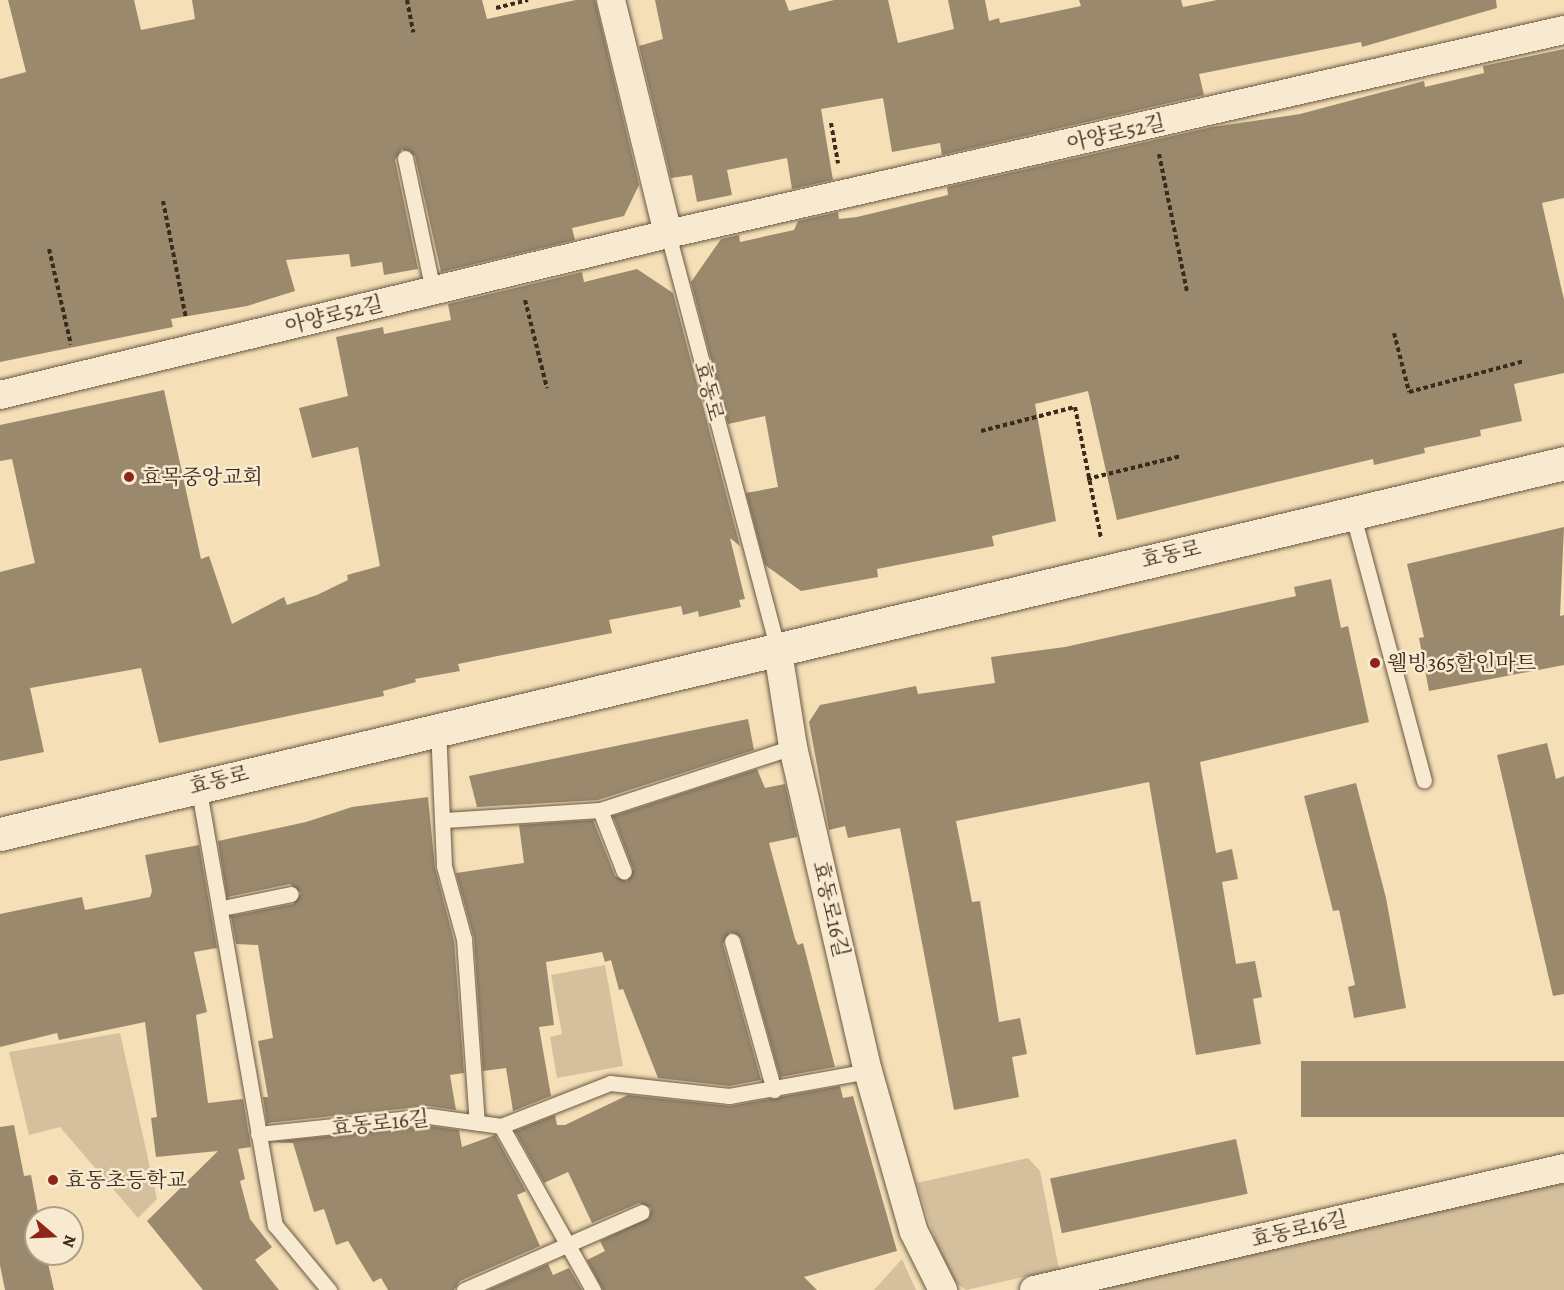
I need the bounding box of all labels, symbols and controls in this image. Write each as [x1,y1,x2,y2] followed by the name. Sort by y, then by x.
[1064,109,1168,157] street label: 아양로52길
[282,291,386,339] street label: 아양로52길
[689,358,729,424] street label: 효동로
[141,464,263,490] place label: 효목중앙교회
[122,470,136,484] marker: 효목중앙교회
[1139,535,1203,573] street label: 효동로
[1387,650,1536,676] place label: 웰빙365할인마트
[1368,656,1382,670] marker: 웰빙365할인마트
[186,760,252,800] street label: 효동로
[808,858,854,960] street label: 효동로16길
[330,1105,430,1141] street label: 효동로16길
[65,1167,187,1193] place label: 효동초등학교
[46,1173,60,1187] marker: 효동초등학교
[24,1206,84,1266] north arrow
[1248,1206,1350,1252] street label: 효동로16길
[57,1232,81,1250] text: N

